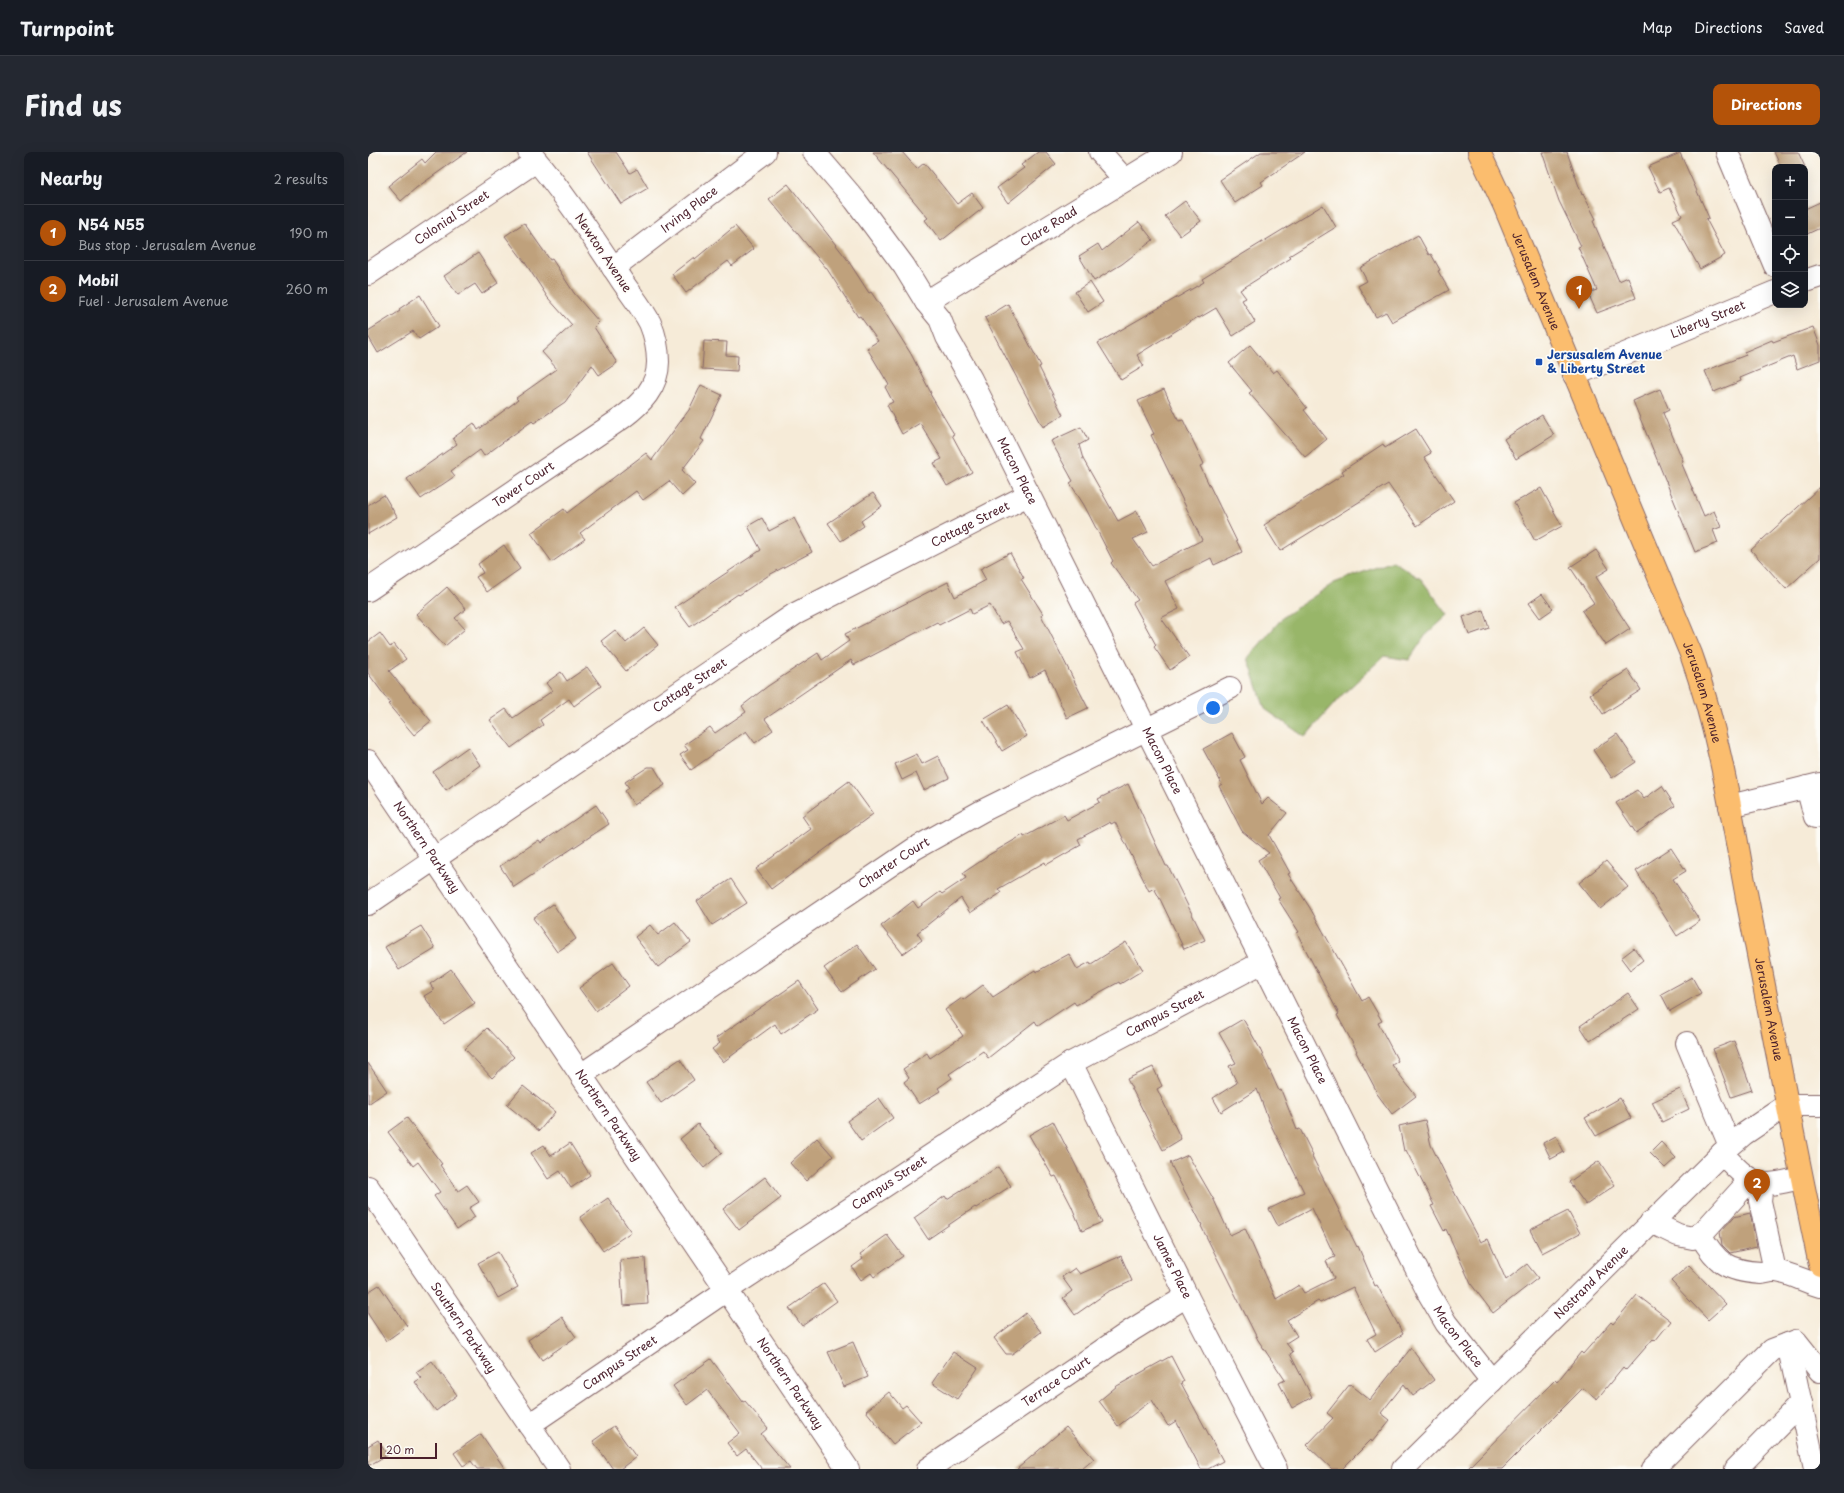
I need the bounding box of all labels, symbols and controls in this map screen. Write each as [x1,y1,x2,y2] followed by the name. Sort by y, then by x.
[20,14,114,42] text: Turnpoint
[1642,17,1672,38] text: Map
[1694,17,1762,38] text: Directions
[1784,17,1824,38] text: Saved
[24,83,122,126] text: Find us
[1713,84,1820,125] button: Directions
[1772,164,1808,308] map controls
[1772,164,1808,200] button: +
[40,165,102,191] text: Nearby
[274,169,328,188] text: 2 results
[656,181,721,237] street label: Irving Place
[410,185,492,249] street label: Colonial Street
[1772,200,1808,236] button: −
[1016,201,1080,250] street label: Clare Road
[571,210,637,296] street label: Newton Avenue
[78,212,145,235] text: N54 N55
[50,223,56,242] text: 1
[289,223,328,242] text: 190 m
[1508,229,1565,333] street label: Jerusalem Avenue
[78,235,256,254] text: Bus stop · Jerusalem Avenue
[1772,236,1808,272] button: locate
[78,268,119,291] text: Mobil
[1772,272,1808,308] button: layers
[1566,276,1592,309] pin: 1
[48,279,58,298] text: 2
[286,279,328,298] text: 260 m
[78,291,228,310] text: Fuel · Jerusalem Avenue
[1667,295,1748,342] street label: Liberty Street
[1547,345,1663,377] place label: Jersusalem Avenue & Liberty Street
[1534,357,1544,367] marker: Jersusalem Avenue & Liberty Street
[993,434,1042,507] street label: Macon Place
[489,456,558,511] street label: Tower Court
[927,496,1012,551] street label: Cottage Street
[1679,638,1727,745] street label: Jerusalem Avenue
[649,653,730,716] street label: Cottage Street
[1203,698,1223,718] your location
[1138,723,1187,797] street label: Macon Place
[390,797,465,896] street label: Northern Parkway
[854,832,933,892] street label: Charter Court
[1751,956,1789,1063] street label: Jerusalem Avenue
[1122,984,1207,1041] street label: Campus Street
[1284,1013,1332,1087] street label: Macon Place
[571,1065,647,1164] street label: Northern Parkway
[848,1151,930,1214] street label: Campus Street
[1744,1169,1770,1202] pin: 2
[1149,1230,1197,1301] street label: James Place
[1550,1241,1632,1323] street label: Nostrand Avenue
[427,1278,501,1376] street label: Southern Parkway
[1430,1302,1488,1371] street label: Macon Place
[578,1330,660,1394] street label: Campus Street
[753,1333,828,1432] street label: Northern Parkway
[1018,1351,1094,1411] street label: Terrace Court
[380,1441,437,1460] scale bar
[386,1441,414,1458] text: 20 m

